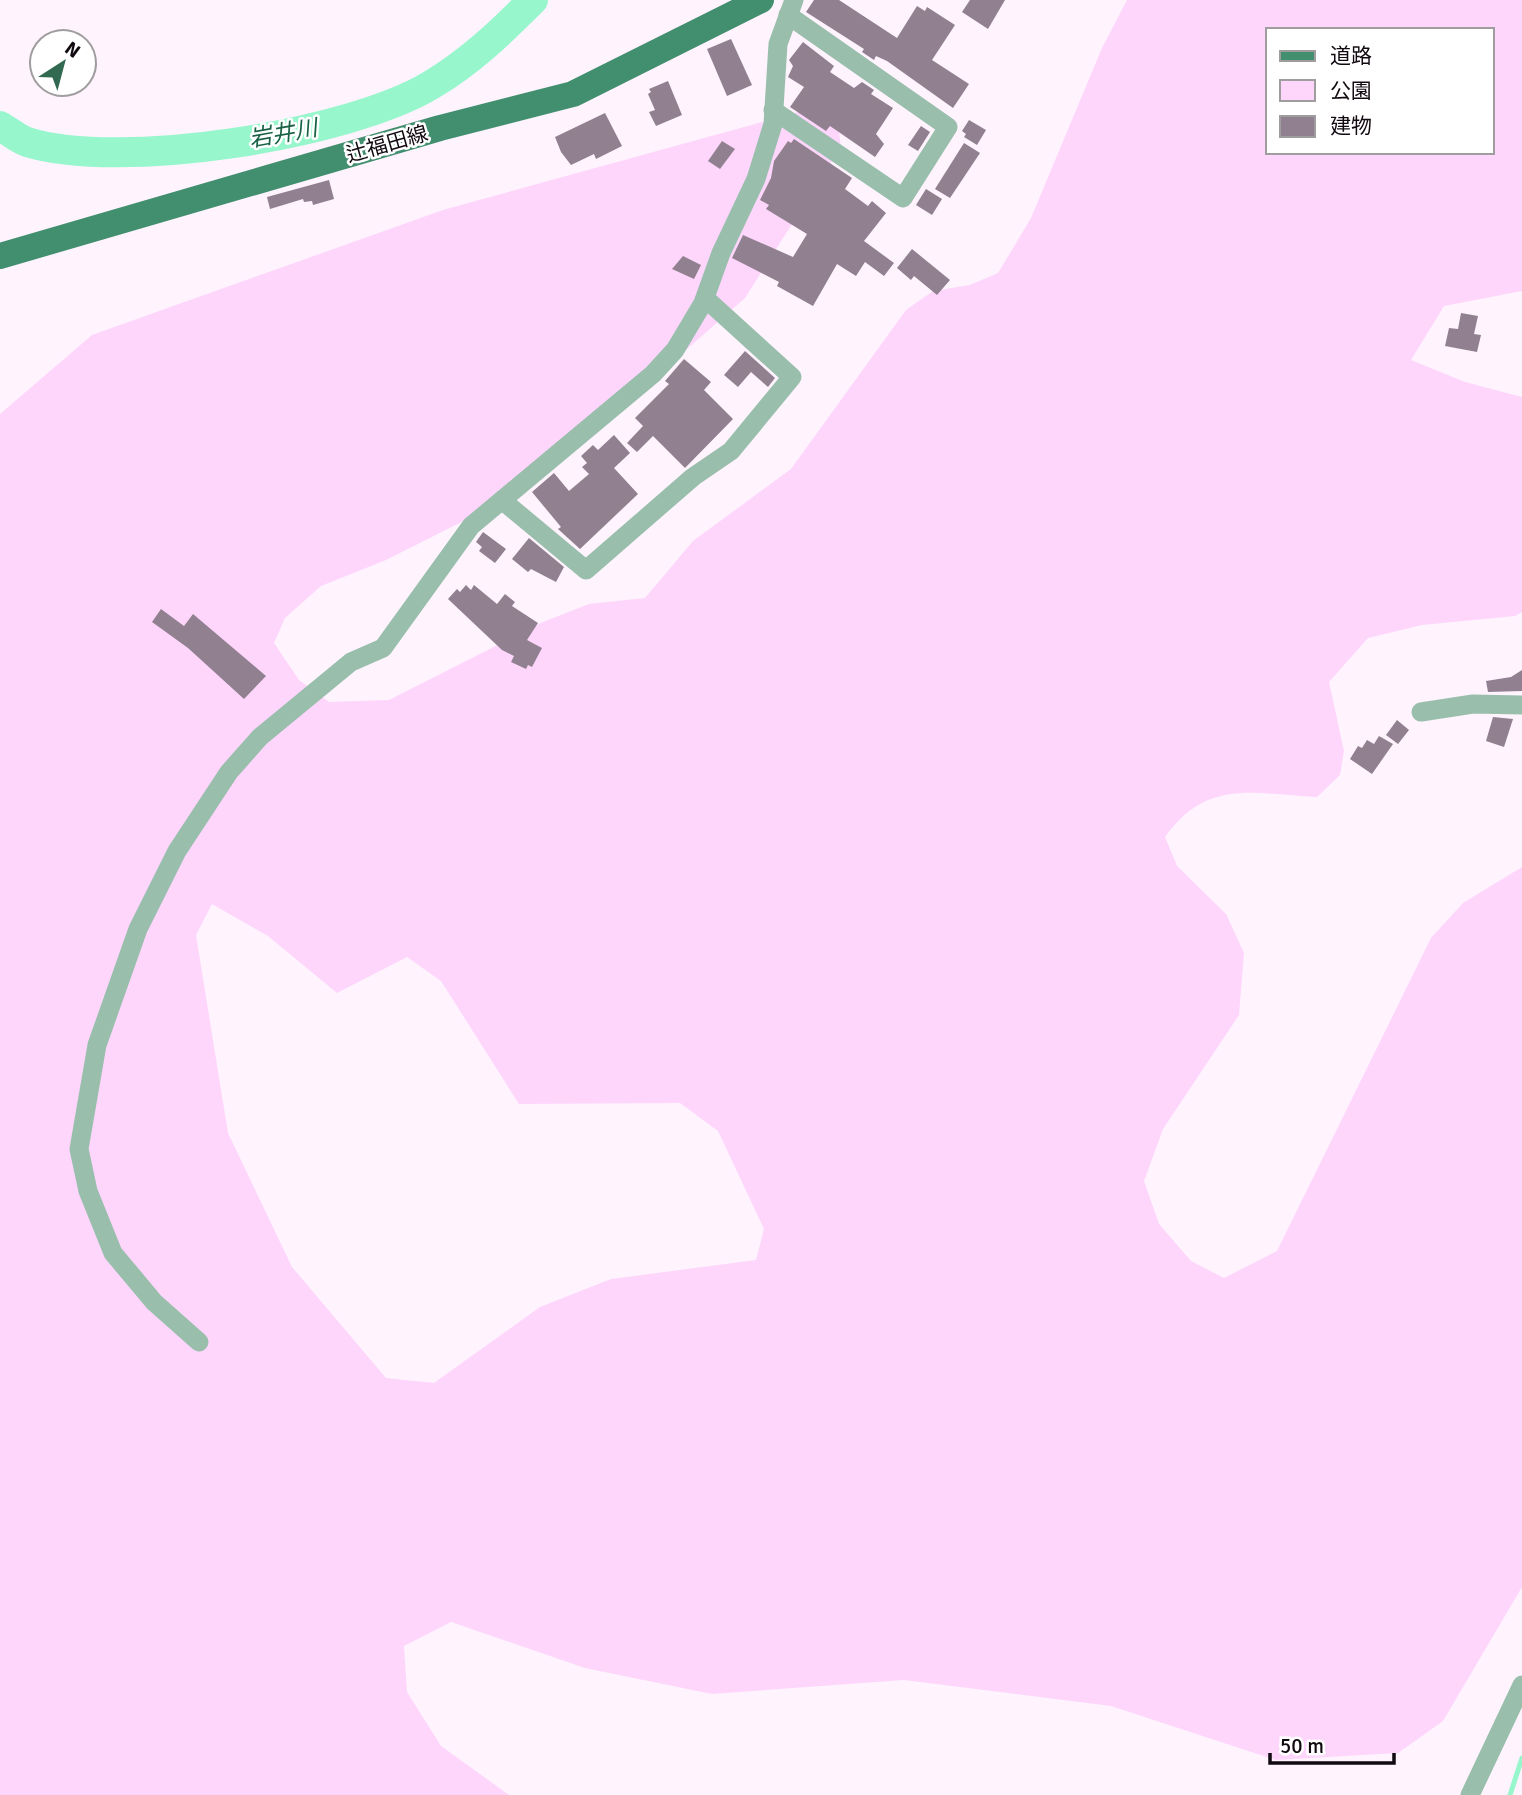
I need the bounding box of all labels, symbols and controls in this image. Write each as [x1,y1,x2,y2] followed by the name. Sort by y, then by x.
[28,28,98,98] north arrow
[1266,28,1494,154] legend
[60,36,85,64] text: N
[1330,43,1372,69] text: 道路
[1330,78,1372,104] text: 公園
[247,113,323,154] water label: 岩井川
[1330,113,1372,139] text: 建物
[343,120,431,168] street label: 辻福田線
[1270,1722,1394,1766] scale bar
[1280,1733,1324,1759] text: 50 m

